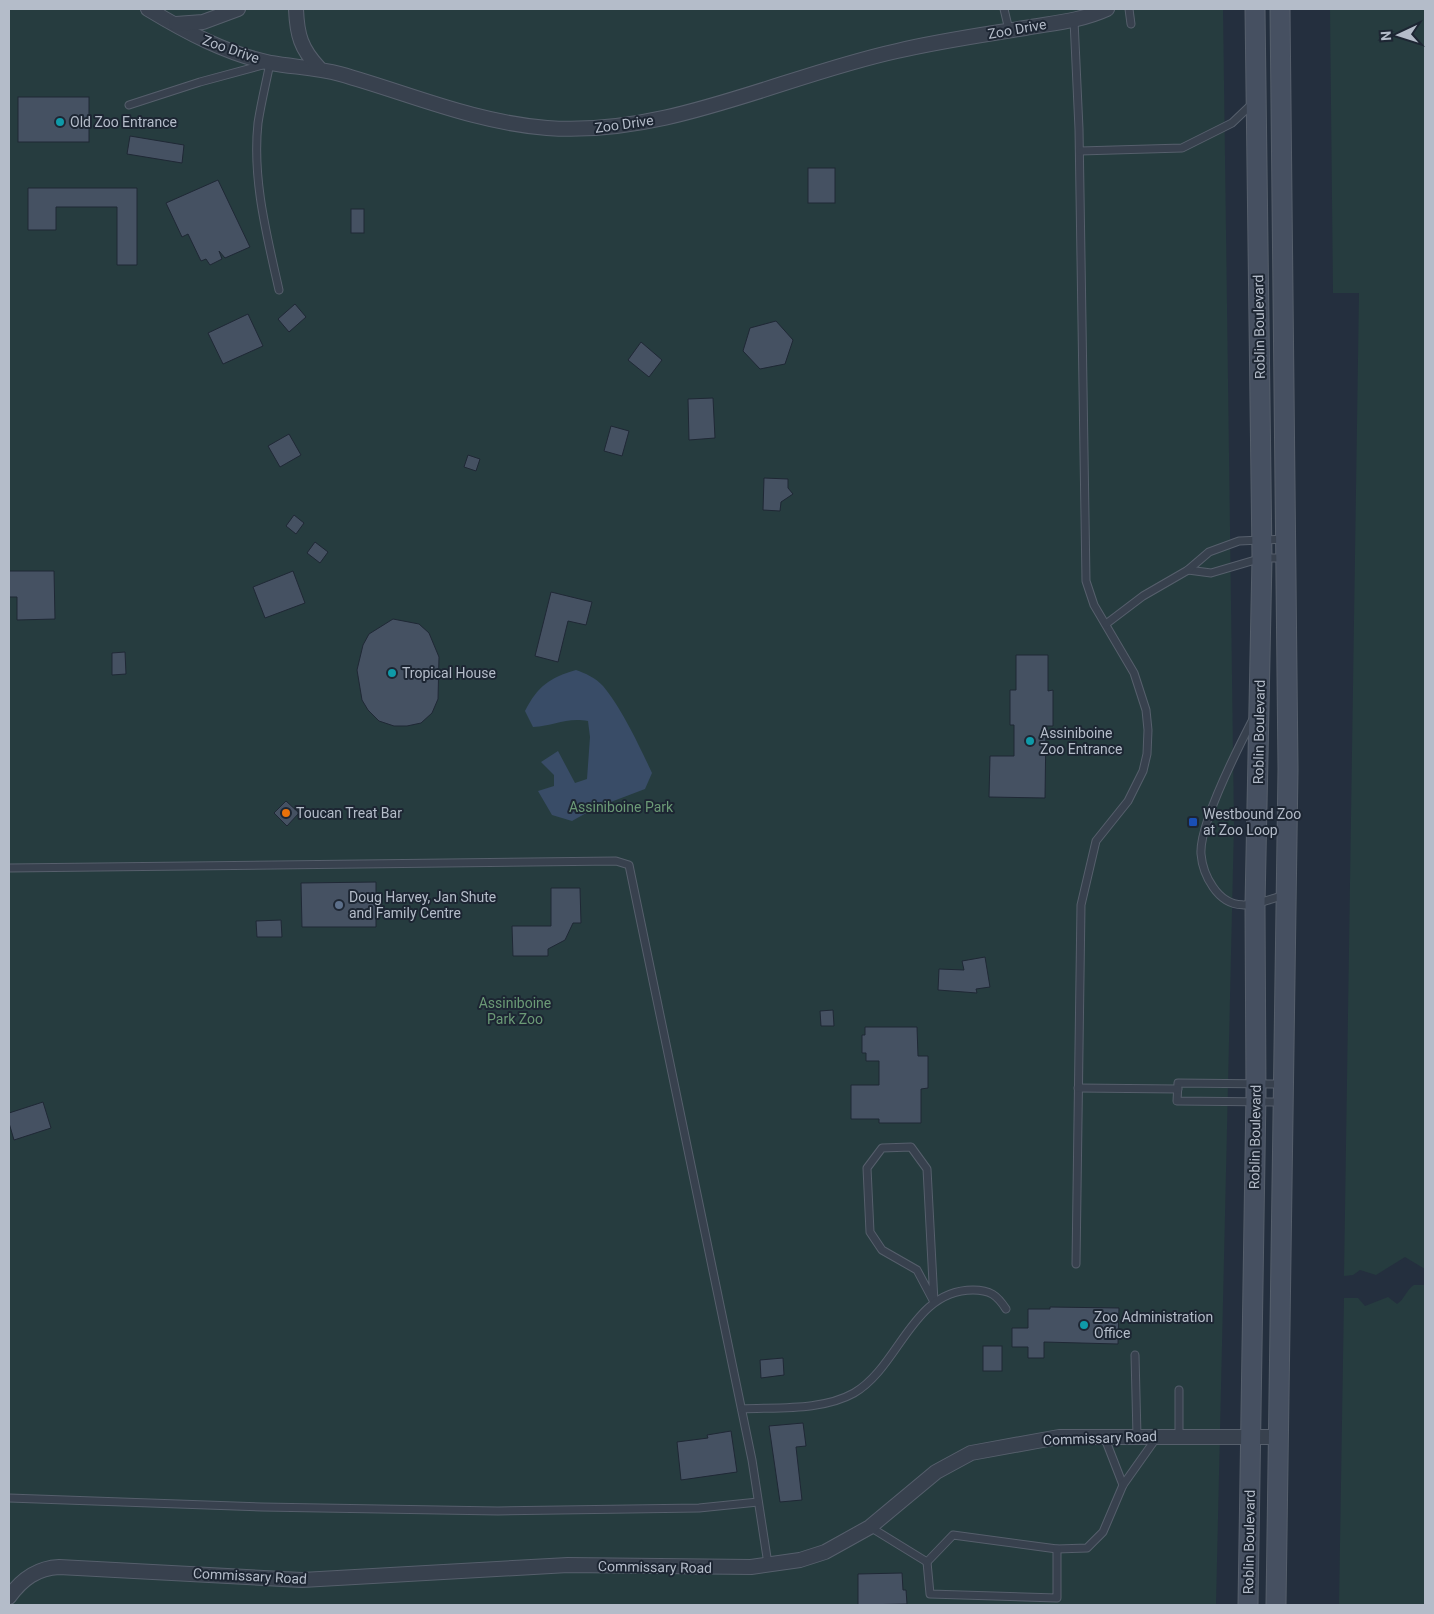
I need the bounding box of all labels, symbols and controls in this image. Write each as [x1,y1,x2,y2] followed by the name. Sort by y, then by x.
[1374,10,1424,60] north arrow
[986,16,1048,42] street label: Zoo Drive
[1378,30,1394,41] text: N
[200,32,262,66] street label: Zoo Drive
[594,112,654,136] street label: Zoo Drive
[70,114,177,130] place label: Old Zoo Entrance
[54,116,66,128] marker: Old Zoo Entrance
[1250,275,1268,379] street label: Roblin Boulevard
[402,665,496,681] place label: Tropical House
[386,667,398,679] marker: Tropical House
[1250,680,1268,784] street label: Roblin Boulevard
[1040,725,1123,757] place label: Assiniboine Zoo Entrance
[1024,735,1036,747] marker: Assiniboine Zoo Entrance
[569,799,674,815] park label: Assiniboine Park
[296,805,402,821] place label: Toucan Treat Bar
[1203,806,1301,838] place label: Westbound Zoo at Zoo Loop
[280,807,292,819] marker: Toucan Treat Bar
[1187,816,1199,828] marker: Westbound Zoo at Zoo Loop
[349,889,496,921] place label: Doug Harvey, Jan Shute and Family Centre
[333,899,345,911] marker: Doug Harvey, Jan Shute and Family Centre
[479,995,551,1027] park label: Assiniboine Park Zoo
[1246,1085,1264,1189] street label: Roblin Boulevard
[1094,1309,1213,1341] place label: Zoo Administration Office
[1078,1319,1090,1331] marker: Zoo Administration Office
[1043,1428,1157,1448] street label: Commissary Road
[1240,1490,1258,1594] street label: Roblin Boulevard
[598,1558,712,1576] street label: Commissary Road
[193,1565,307,1587] street label: Commissary Road

